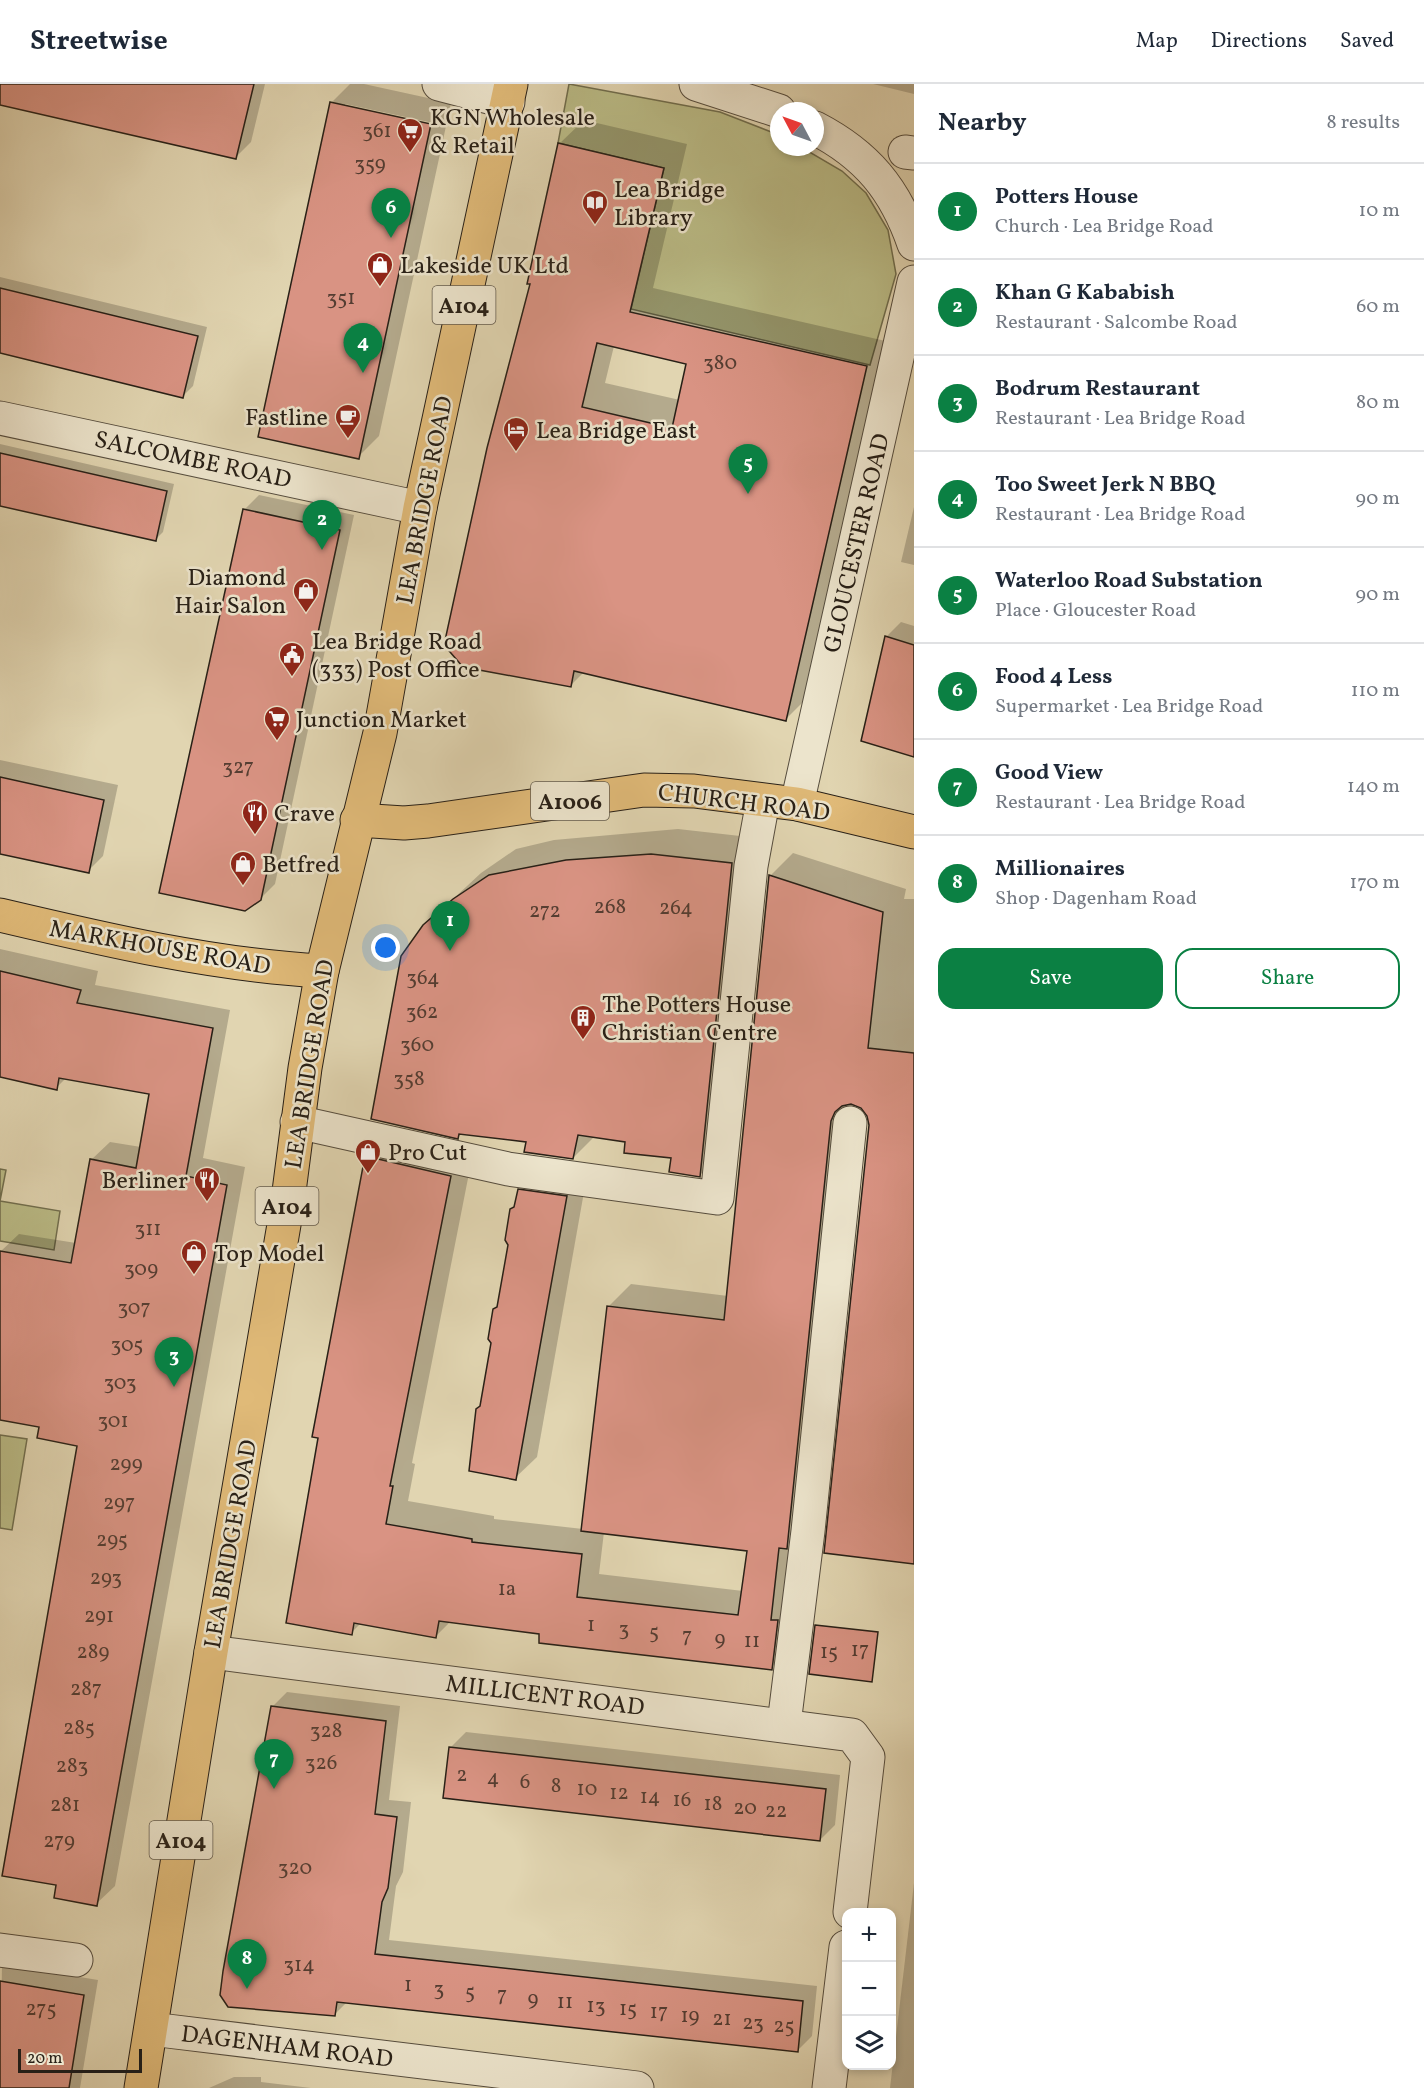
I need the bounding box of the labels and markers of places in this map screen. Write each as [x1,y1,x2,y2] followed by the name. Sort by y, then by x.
[430,102,595,164] place label: KGN Wholesale & Retail
[395,116,425,154] supermarket icon: KGN Wholesale & Retail
[614,174,725,236] place label: Lea Bridge Library
[372,188,410,238] pin: 6
[580,188,610,226] library icon: Lea Bridge Library
[365,250,395,288] shop icon: Lakeside UK Ltd
[400,250,569,284] place label: Lakeside UK Ltd
[344,324,382,373] pin: 4
[245,402,328,436] place label: Fastline
[333,402,363,440] cafe icon: Fastline
[501,415,531,453] hotel icon: Lea Bridge East
[536,415,697,449] place label: Lea Bridge East
[728,444,768,494] pin: 5
[302,500,342,550] pin: 2
[174,562,286,624] place label: Diamond Hair Salon
[291,576,321,614] shop icon: Diamond Hair Salon
[312,626,482,688] place label: Lea Bridge Road (333) Post Office
[277,640,307,678] public building icon: Lea Bridge Road (333) Post Office
[262,704,292,742] supermarket icon: Junction Market
[296,704,467,738] place label: Junction Market
[240,798,270,836] restaurant icon: Crave
[274,798,335,832] place label: Crave
[228,849,258,887] shop icon: Betfred
[262,849,340,883] place label: Betfred
[430,902,470,951] pin: 1
[602,989,791,1051] place label: The Potters House Christian Centre
[568,1003,598,1041] building icon: The Potters House Christian Centre
[353,1137,383,1175] shop icon: Pro Cut
[388,1137,467,1171] place label: Pro Cut
[101,1165,188,1199] place label: Berliner
[192,1165,222,1203] restaurant icon: Berliner
[179,1238,209,1276] shop icon: Top Model
[214,1238,324,1272] place label: Top Model
[154,1338,194,1387] pin: 3
[254,1740,294,1789] pin: 7
[228,1940,266,1989] pin: 8

